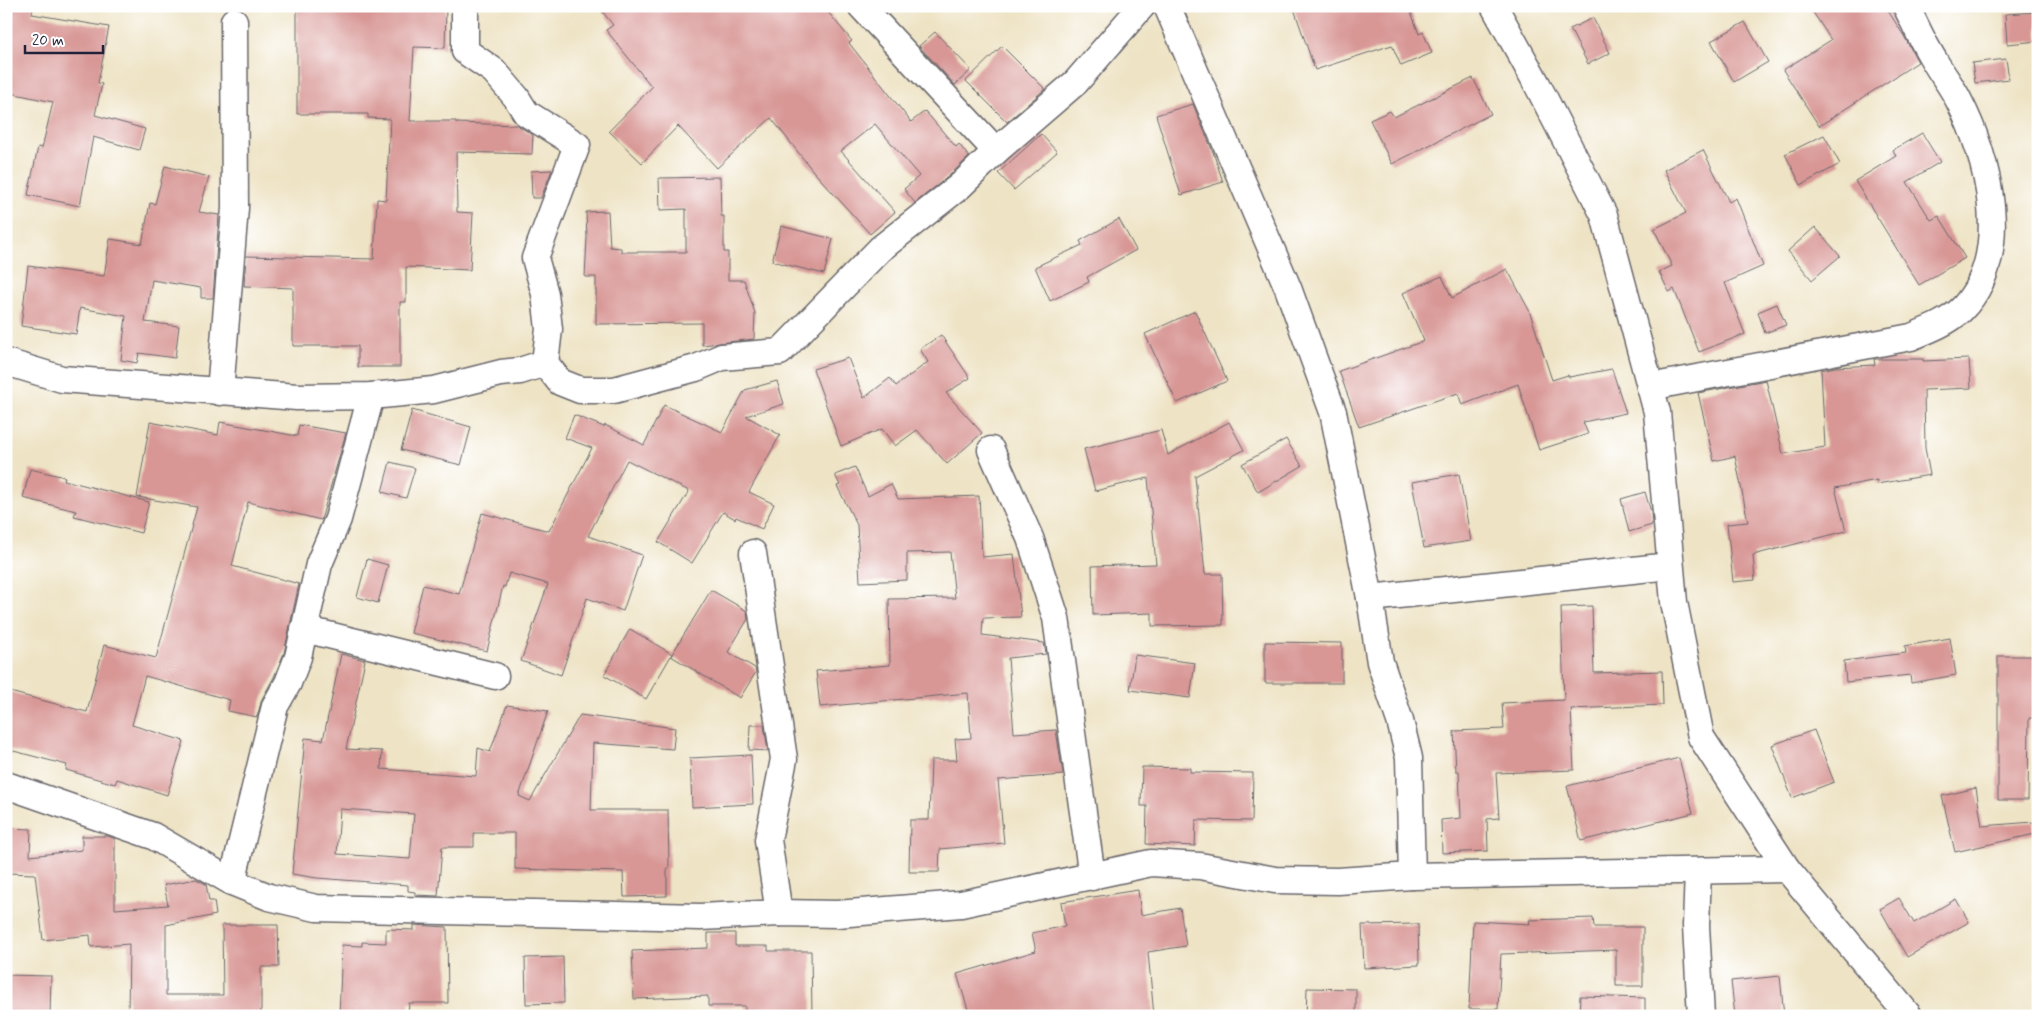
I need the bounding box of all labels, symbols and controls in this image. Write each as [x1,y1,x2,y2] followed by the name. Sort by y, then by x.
[25,22,102,54] scale bar
[32,31,64,51] text: 20 m

